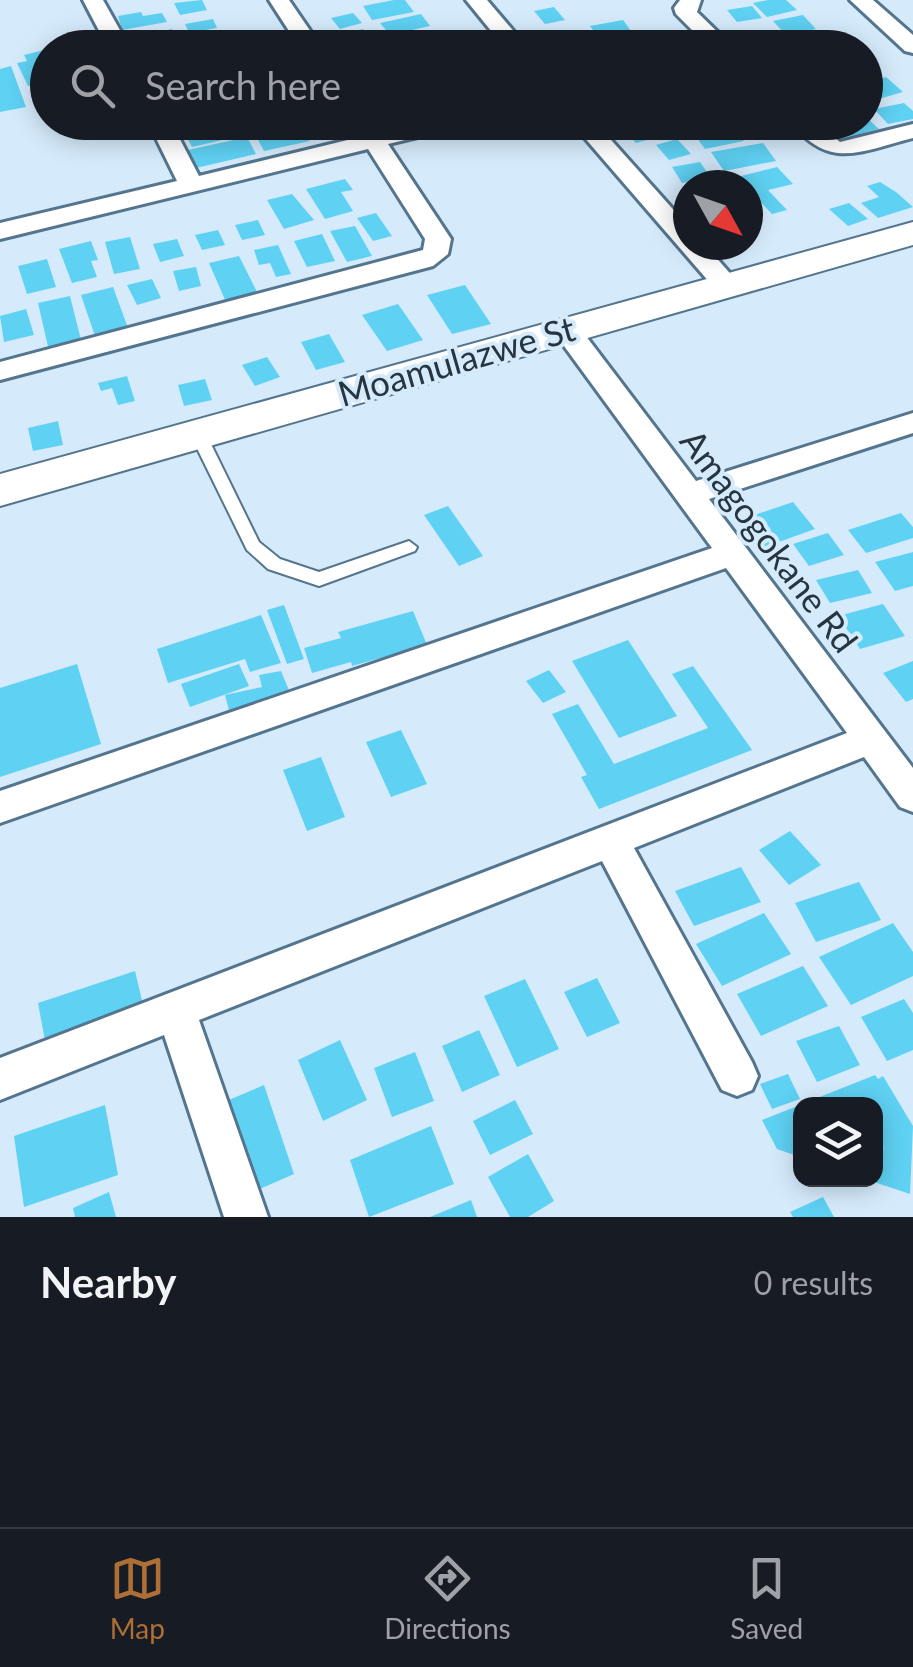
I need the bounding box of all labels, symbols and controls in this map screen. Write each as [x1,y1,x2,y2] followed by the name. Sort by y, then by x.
[30,30,883,140] search box
[65,58,120,113] icon: search
[145,62,341,108] text: Search here
[673,170,763,260] north arrow
[333,306,580,414] street label: Moamulazwe St
[673,420,867,660] street label: Amagogokane Rd
[793,1097,883,1187] map controls
[793,1097,883,1187] button: layers
[40,1257,177,1307] text: Nearby
[754,1263,873,1302] text: 0 results
[110,1551,165,1645] tab: Map
[384,1551,511,1645] tab: Directions
[730,1551,803,1645] tab: Saved

